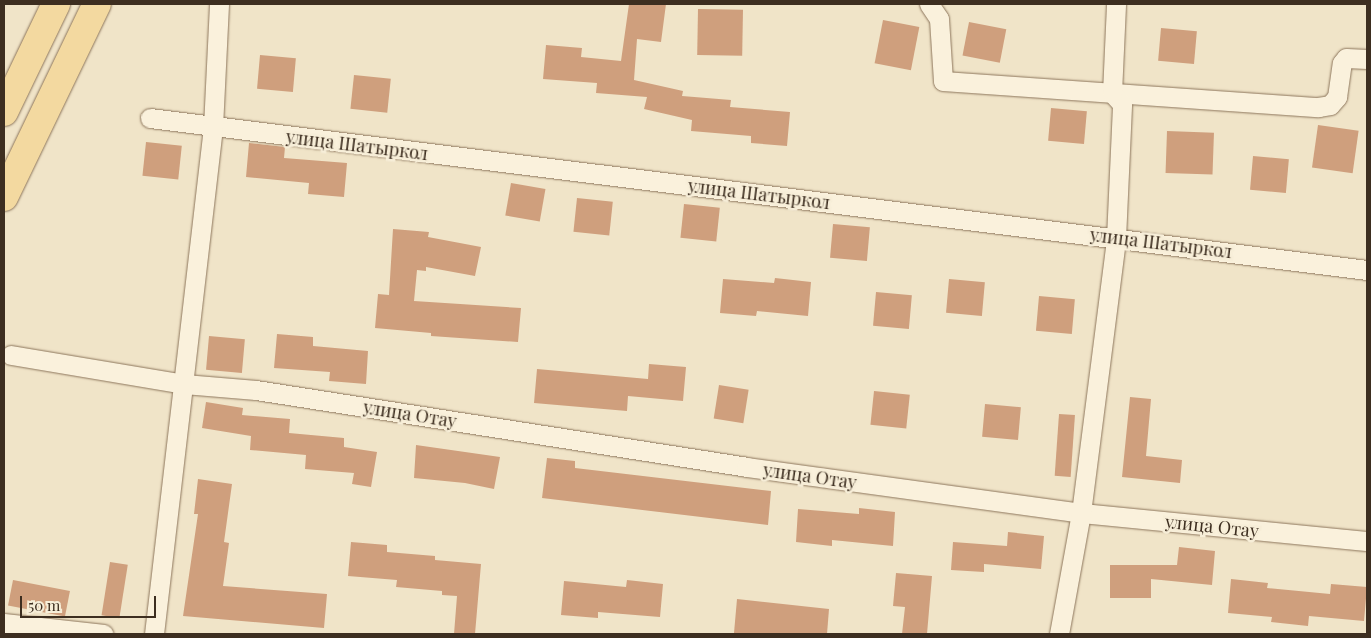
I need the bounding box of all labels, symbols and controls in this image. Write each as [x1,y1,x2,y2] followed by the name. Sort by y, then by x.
[285,126,429,164] street label: улица Шатыркол
[687,175,831,213] street label: улица Шатыркол
[1089,224,1233,262] street label: улица Шатыркол
[362,396,458,432] street label: улица Отау
[762,459,858,493] street label: улица Отау
[1164,510,1260,542] street label: улица Отау
[22,586,159,618] scale bar
[28,595,60,615] text: 50 m

